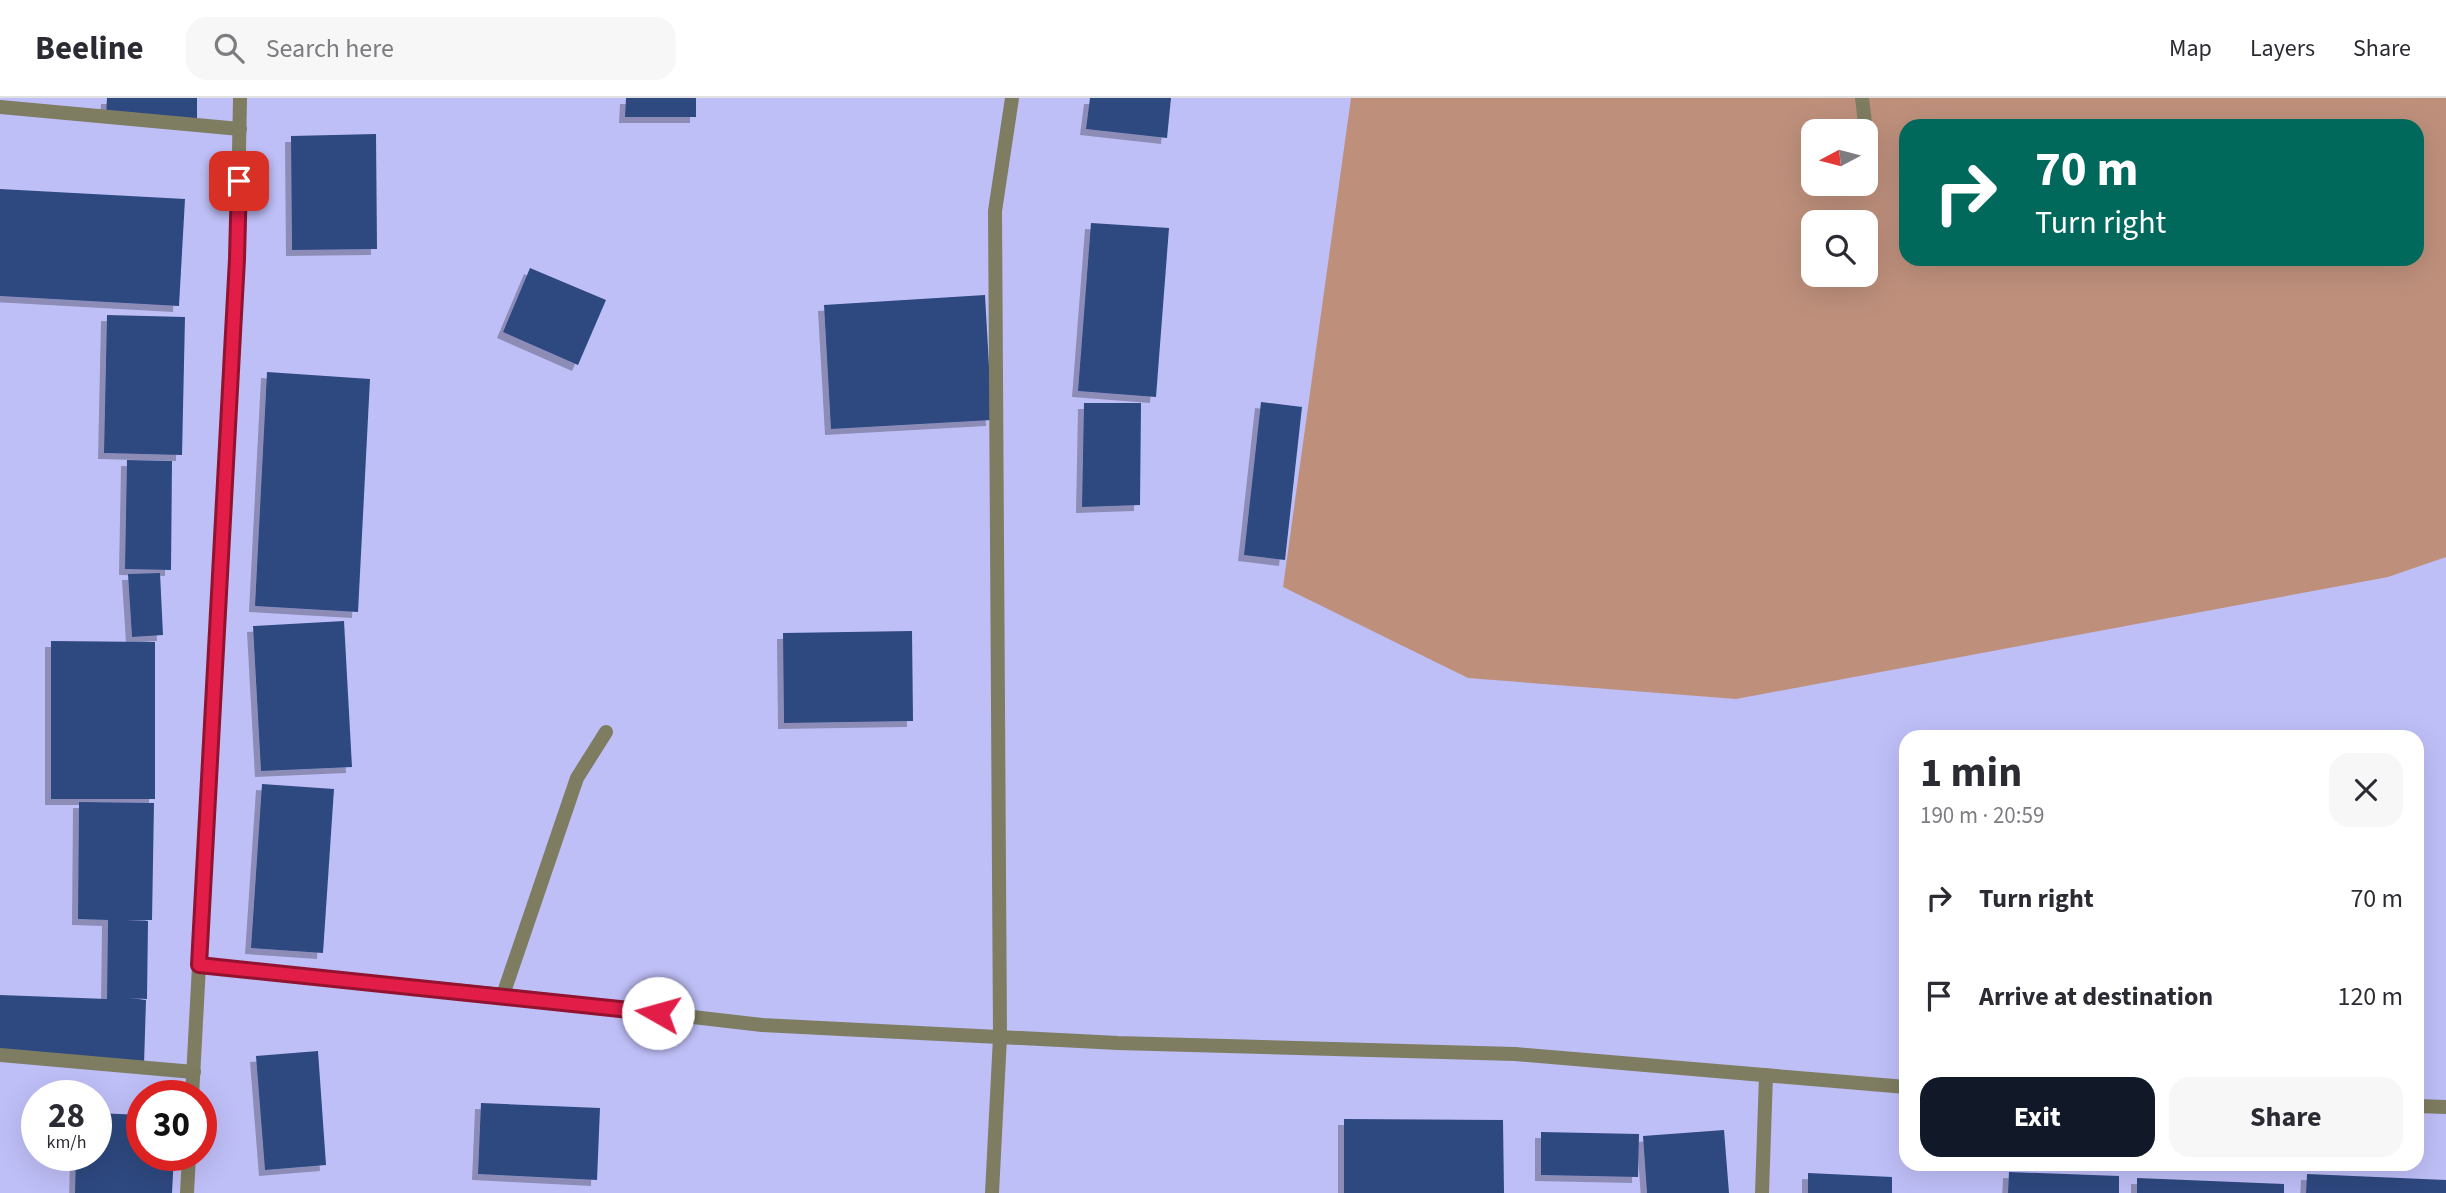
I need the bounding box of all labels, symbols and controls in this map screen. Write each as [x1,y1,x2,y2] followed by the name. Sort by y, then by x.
[186,17,676,80] search box
[35,25,144,72] text: Beeline
[210,29,248,67] icon: search
[266,30,394,67] text: Search here
[2169,31,2212,66] text: Map
[2250,31,2315,66] text: Layers
[2353,31,2411,66] text: Share
[1801,119,1878,196] north arrow
[1801,119,1878,287] map controls
[2035,135,2139,205] text: 70 m
[1920,147,2011,238] icon: right
[209,151,269,211] pin
[220,162,258,200] icon: arrive
[2035,200,2166,246] text: Turn right
[1801,210,1878,287] button: search
[1920,743,2022,803] text: 1 min
[2329,753,2403,827] button: close
[1920,799,2044,832] text: 190 m · 20:59
[1920,879,1958,917] icon: right
[1979,880,2094,917] text: Turn right
[2350,880,2403,917] text: 70 m
[621,976,695,1050] position arrow
[1920,977,1958,1015] icon: arrive
[1979,978,2213,1015] text: Arrive at destination
[2337,978,2403,1015] text: 120 m
[1920,1077,2155,1157] button: Exit
[2169,1077,2403,1157] button: Share
[126,1080,217,1171] speed limit sign: 30
[48,1091,85,1141] text: 28
[47,1130,86,1155] text: km/h

